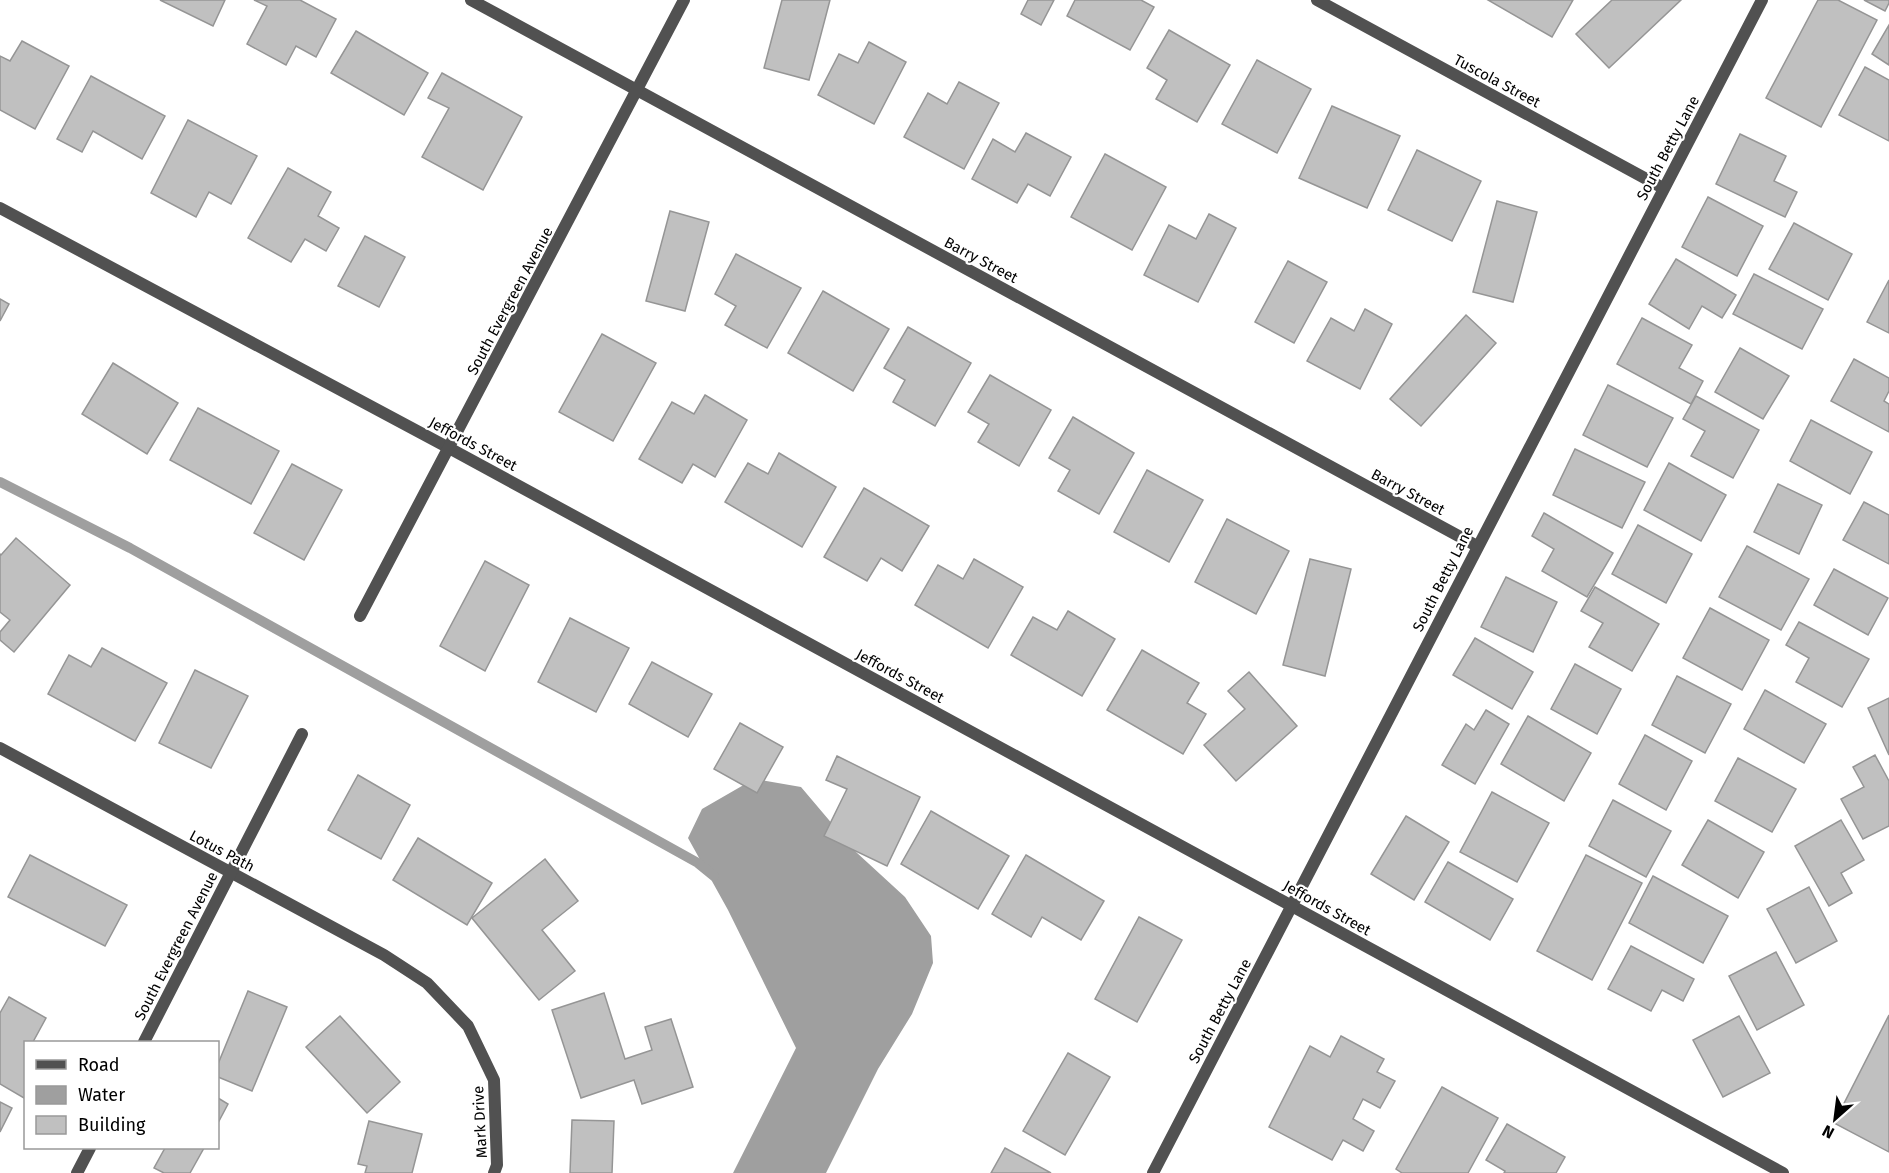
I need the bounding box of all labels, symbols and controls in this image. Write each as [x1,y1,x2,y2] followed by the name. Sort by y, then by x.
[1451,51,1544,112] street label: Tuscola Street
[1633,93,1703,203] street label: South Betty Lane
[463,224,557,378] street label: South Evergreen Avenue
[941,233,1021,287] street label: Barry Street
[426,413,521,475] street label: Jeffords Street
[1368,465,1448,519] street label: Barry Street
[1409,523,1477,635] street label: South Betty Lane
[853,645,948,707] street label: Jeffords Street
[186,826,258,876] street label: Lotus Path
[131,869,221,1023] street label: South Evergreen Avenue
[1280,877,1374,940] street label: Jeffords Street
[1185,956,1255,1066] street label: South Betty Lane
[24,1041,219,1149] legend
[78,1054,120,1076] text: Road
[78,1084,125,1106] text: Water
[469,1085,491,1159] street label: Mark Drive
[1805,1089,1865,1149] north arrow
[78,1114,146,1136] text: Building
[1819,1121,1837,1143] text: N

